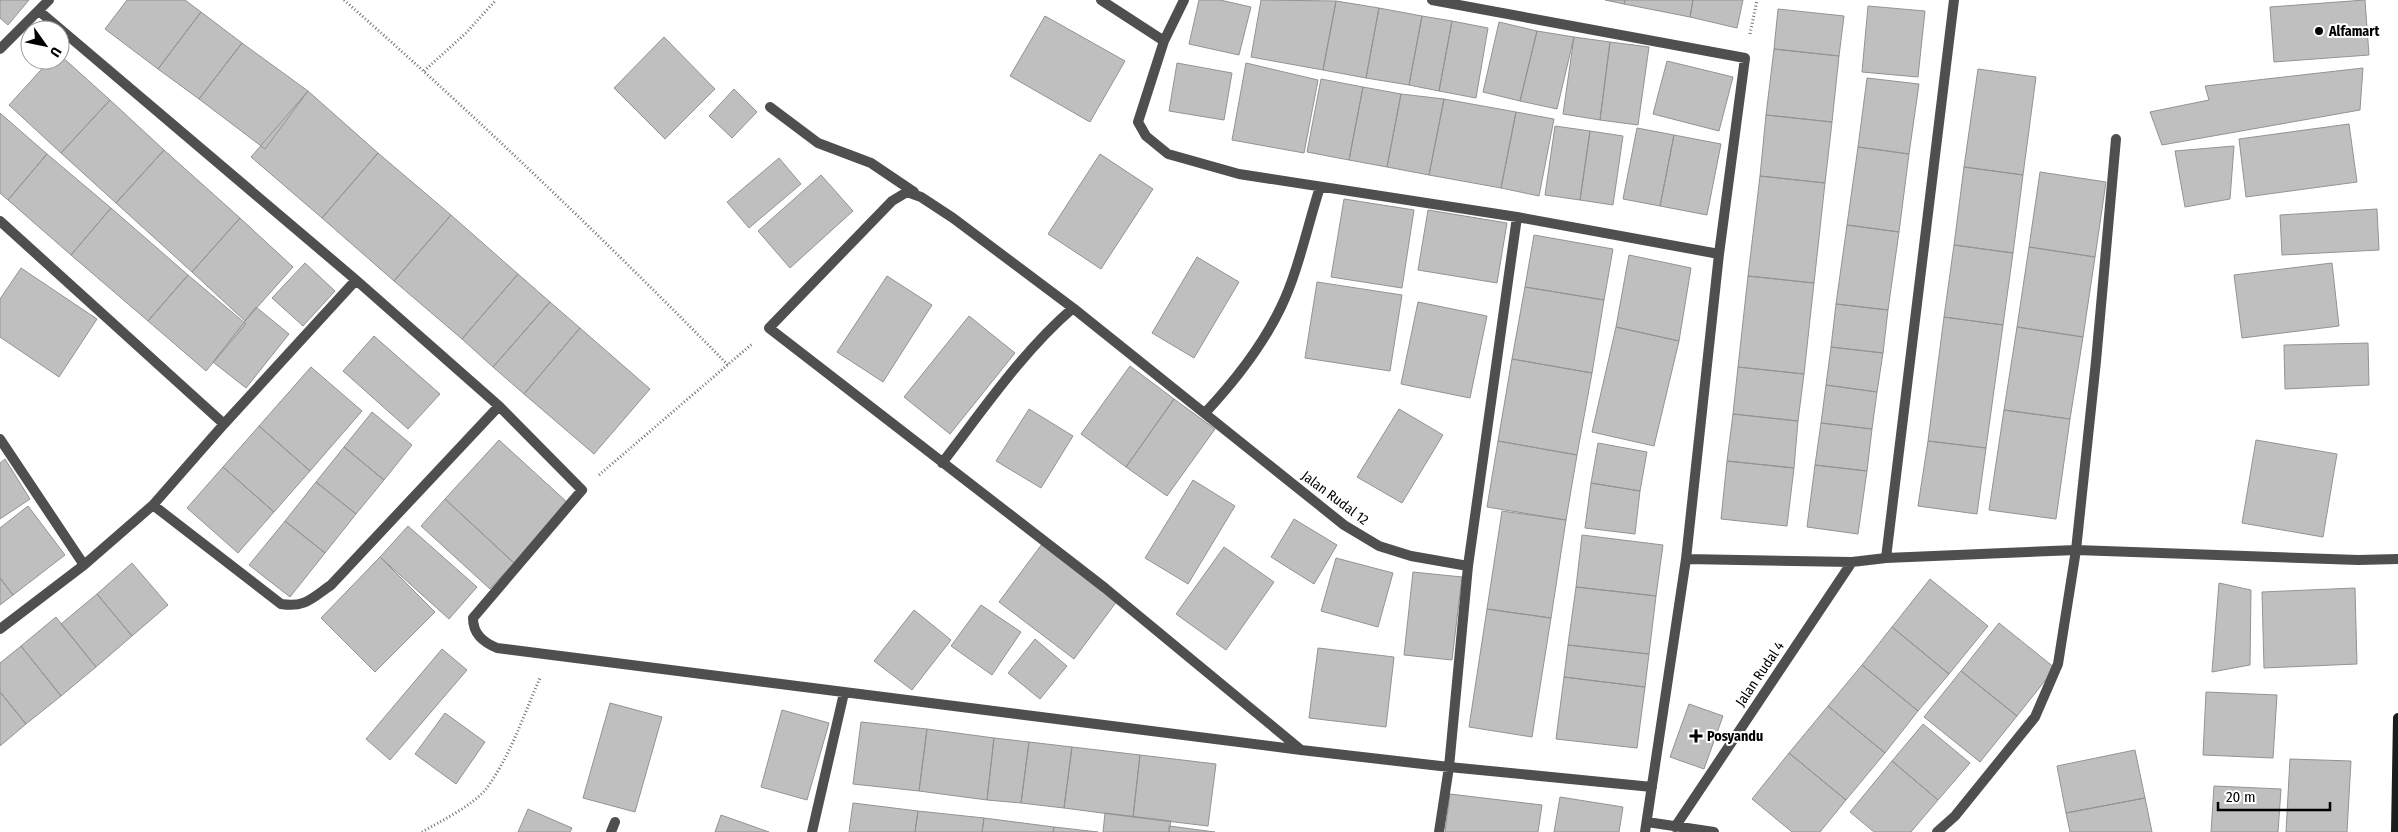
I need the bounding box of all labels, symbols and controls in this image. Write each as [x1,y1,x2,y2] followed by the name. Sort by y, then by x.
[20,20,70,70] north arrow
[2328,23,2380,40] place label: Alfamart
[2313,25,2325,37] marker: Alfamart
[46,44,65,60] text: U
[1298,467,1372,529] street label: Jalan Rudal 12
[1732,638,1788,710] street label: Jalan Rudal 4
[1707,728,1763,745] place label: Posyandu
[1689,729,1703,743] marker: Posyandu
[2218,780,2330,812] scale bar
[2226,788,2256,806] text: 20 m

